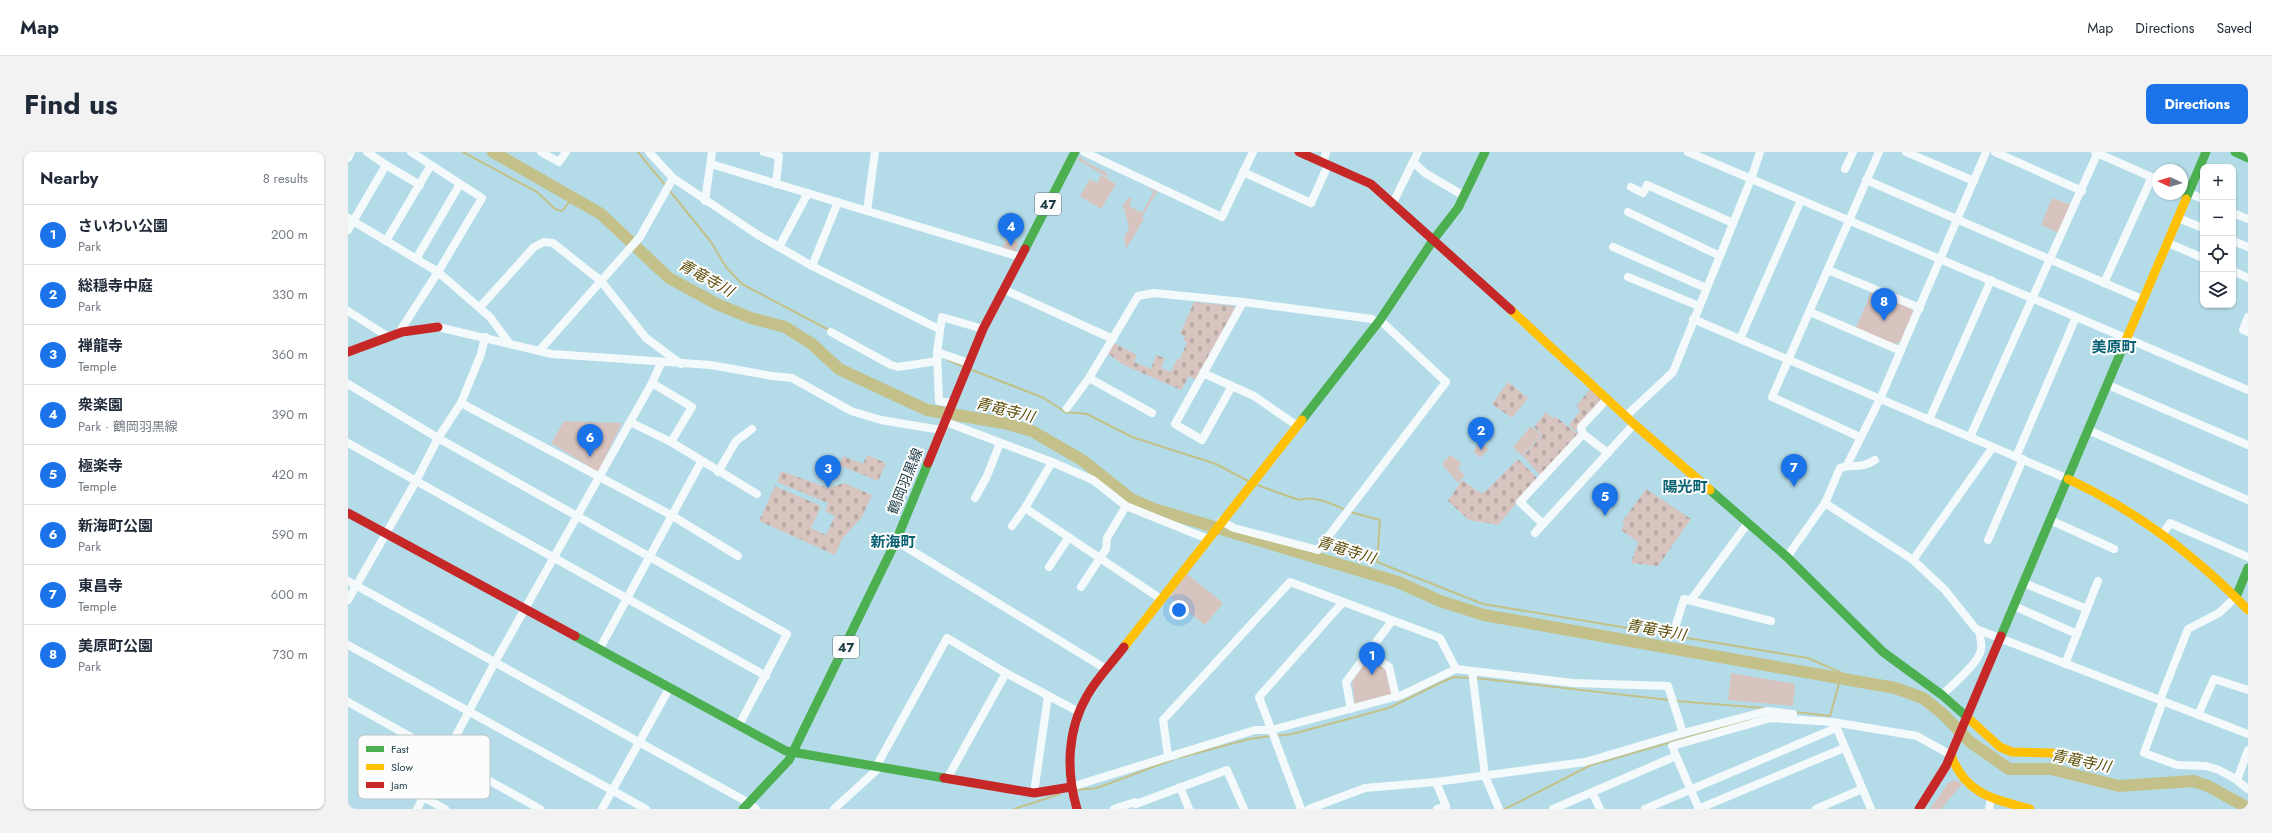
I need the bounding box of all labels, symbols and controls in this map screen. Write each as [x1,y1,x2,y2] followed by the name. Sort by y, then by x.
[20,14,59,41] text: Map
[2087,18,2113,38] text: Map
[2135,18,2195,38] text: Directions
[2217,18,2252,38] text: Saved
[24,84,118,125] text: Find us
[2146,84,2248,124] button: Directions
[2152,164,2188,200] north arrow
[2200,164,2236,308] map controls
[2200,164,2236,200] button: +
[40,166,98,190] text: Nearby
[263,169,308,188] text: 8 results
[1035,193,1061,215] road number: 47
[2200,200,2236,236] button: −
[998,213,1024,246] pin: 4
[78,215,168,237] text: さいわい公園
[50,225,56,244] text: 1
[271,225,308,244] text: 200 m
[2200,236,2236,272] button: locate
[78,237,101,256] text: Park
[674,254,739,303] water label: 青竜寺川
[2200,272,2236,308] button: layers
[78,275,153,297] text: 総穏寺中庭
[49,285,57,304] text: 2
[272,285,308,304] text: 330 m
[1871,288,1897,321] pin: 8
[78,297,101,316] text: Park
[78,335,123,357] text: 禅龍寺
[2091,336,2137,358] district label: 美原町
[49,345,57,364] text: 3
[272,345,308,364] text: 360 m
[78,357,117,376] text: Temple
[973,392,1039,428] water label: 青竜寺川
[78,394,123,416] text: 衆楽園
[48,405,58,424] text: 4
[272,405,308,424] text: 390 m
[78,417,178,436] text: Park · 鶴岡羽黒線
[1468,417,1494,450] pin: 2
[577,424,603,457] pin: 6
[883,445,927,517] street label: 鶴岡羽黒線
[1781,454,1807,487] pin: 7
[78,455,123,477] text: 極楽寺
[815,455,841,488] pin: 3
[49,465,57,484] text: 5
[271,465,308,484] text: 420 m
[1662,476,1708,498] district label: 陽光町
[78,477,117,496] text: Temple
[1592,483,1618,516] pin: 5
[78,515,153,537] text: 新海町公園
[49,525,57,544] text: 6
[271,525,308,544] text: 590 m
[870,531,916,553] district label: 新海町
[1314,531,1380,570] water label: 青竜寺川
[78,537,101,556] text: Park
[78,575,123,597] text: 東昌寺
[49,585,57,604] text: 7
[271,585,308,604] text: 600 m
[78,597,117,616] text: Temple
[1169,600,1189,620] your location
[1625,614,1689,646] water label: 青竜寺川
[78,635,153,657] text: 美原町公園
[833,636,859,658] road number: 47
[1359,642,1385,675] pin: 1
[49,645,57,664] text: 8
[272,645,308,664] text: 730 m
[78,657,101,676] text: Park
[358,735,490,799] legend
[391,741,409,757] text: Fast
[2049,744,2115,778] water label: 青竜寺川
[391,759,413,775] text: Slow
[389,777,408,793] text: Jam

